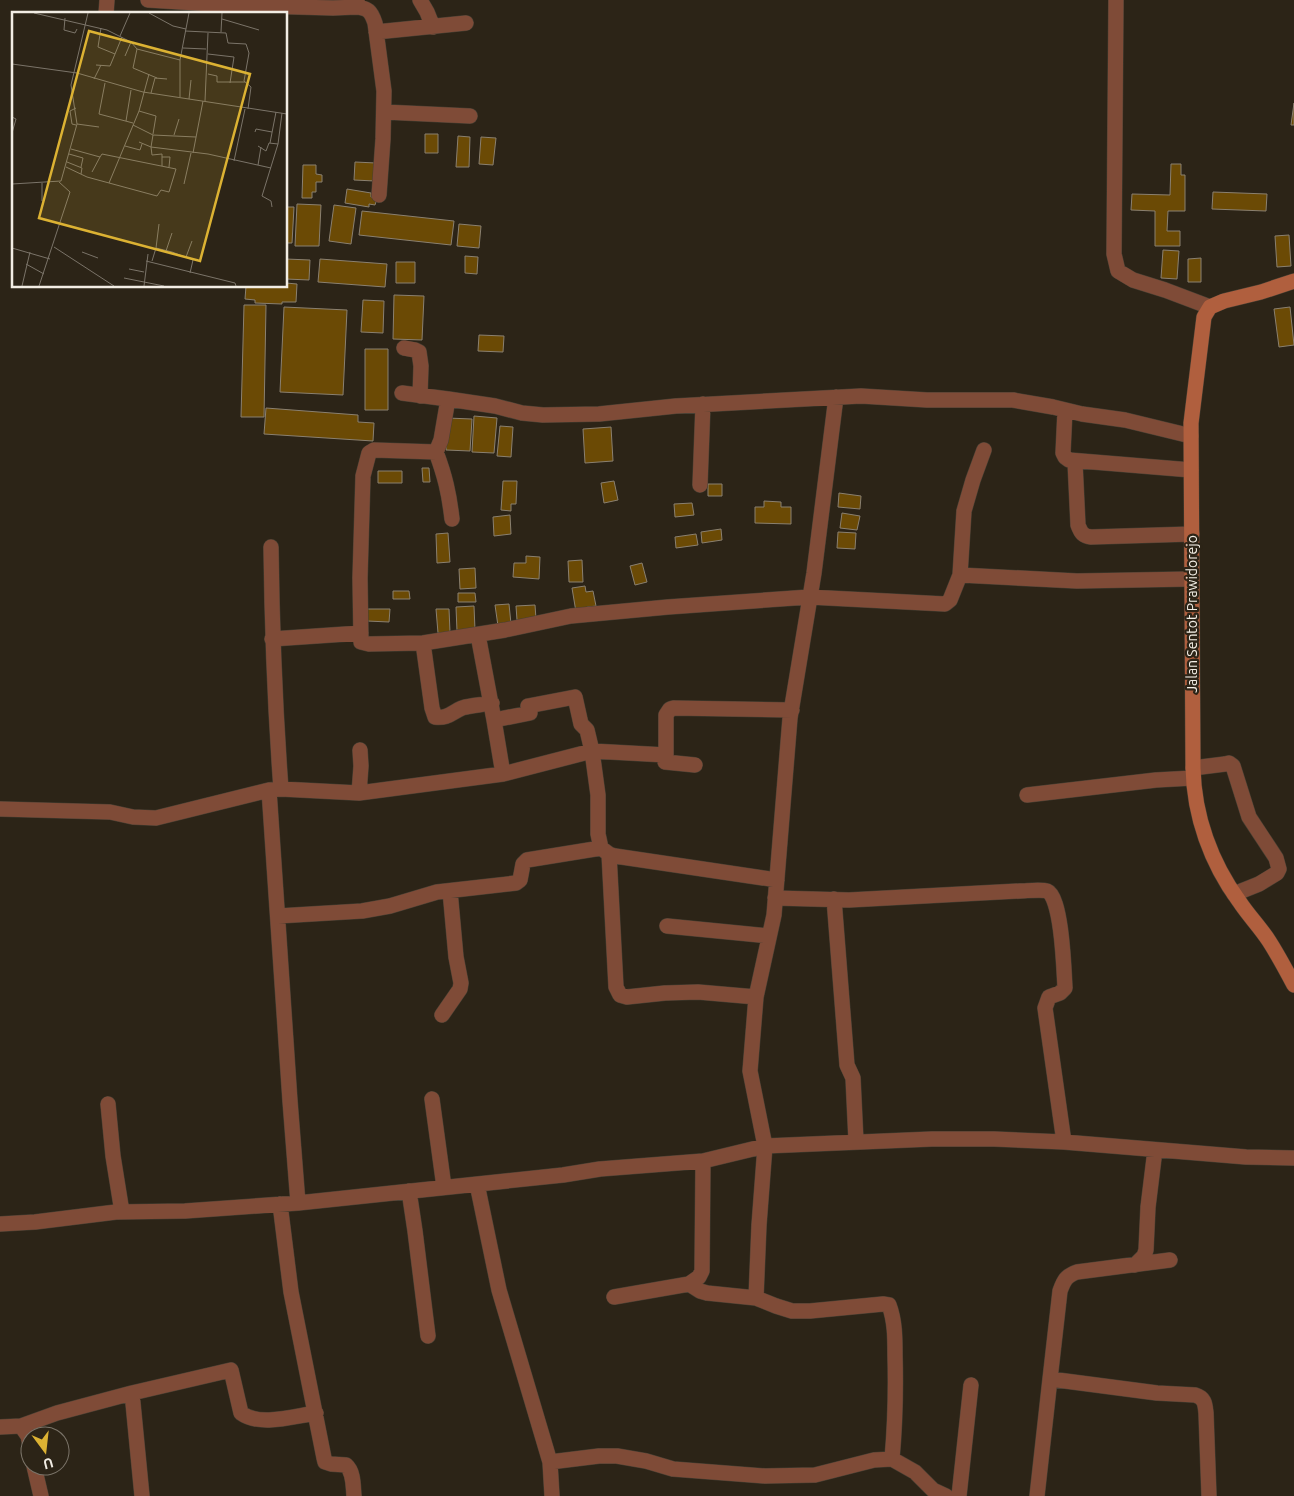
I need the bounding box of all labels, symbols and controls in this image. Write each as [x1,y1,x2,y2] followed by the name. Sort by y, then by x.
[12,12,288,288] inset map
[1184,535,1200,693] street label: Jalan Sentot Prawidorejo
[20,1426,70,1476] north arrow
[42,1455,55,1473] text: U

